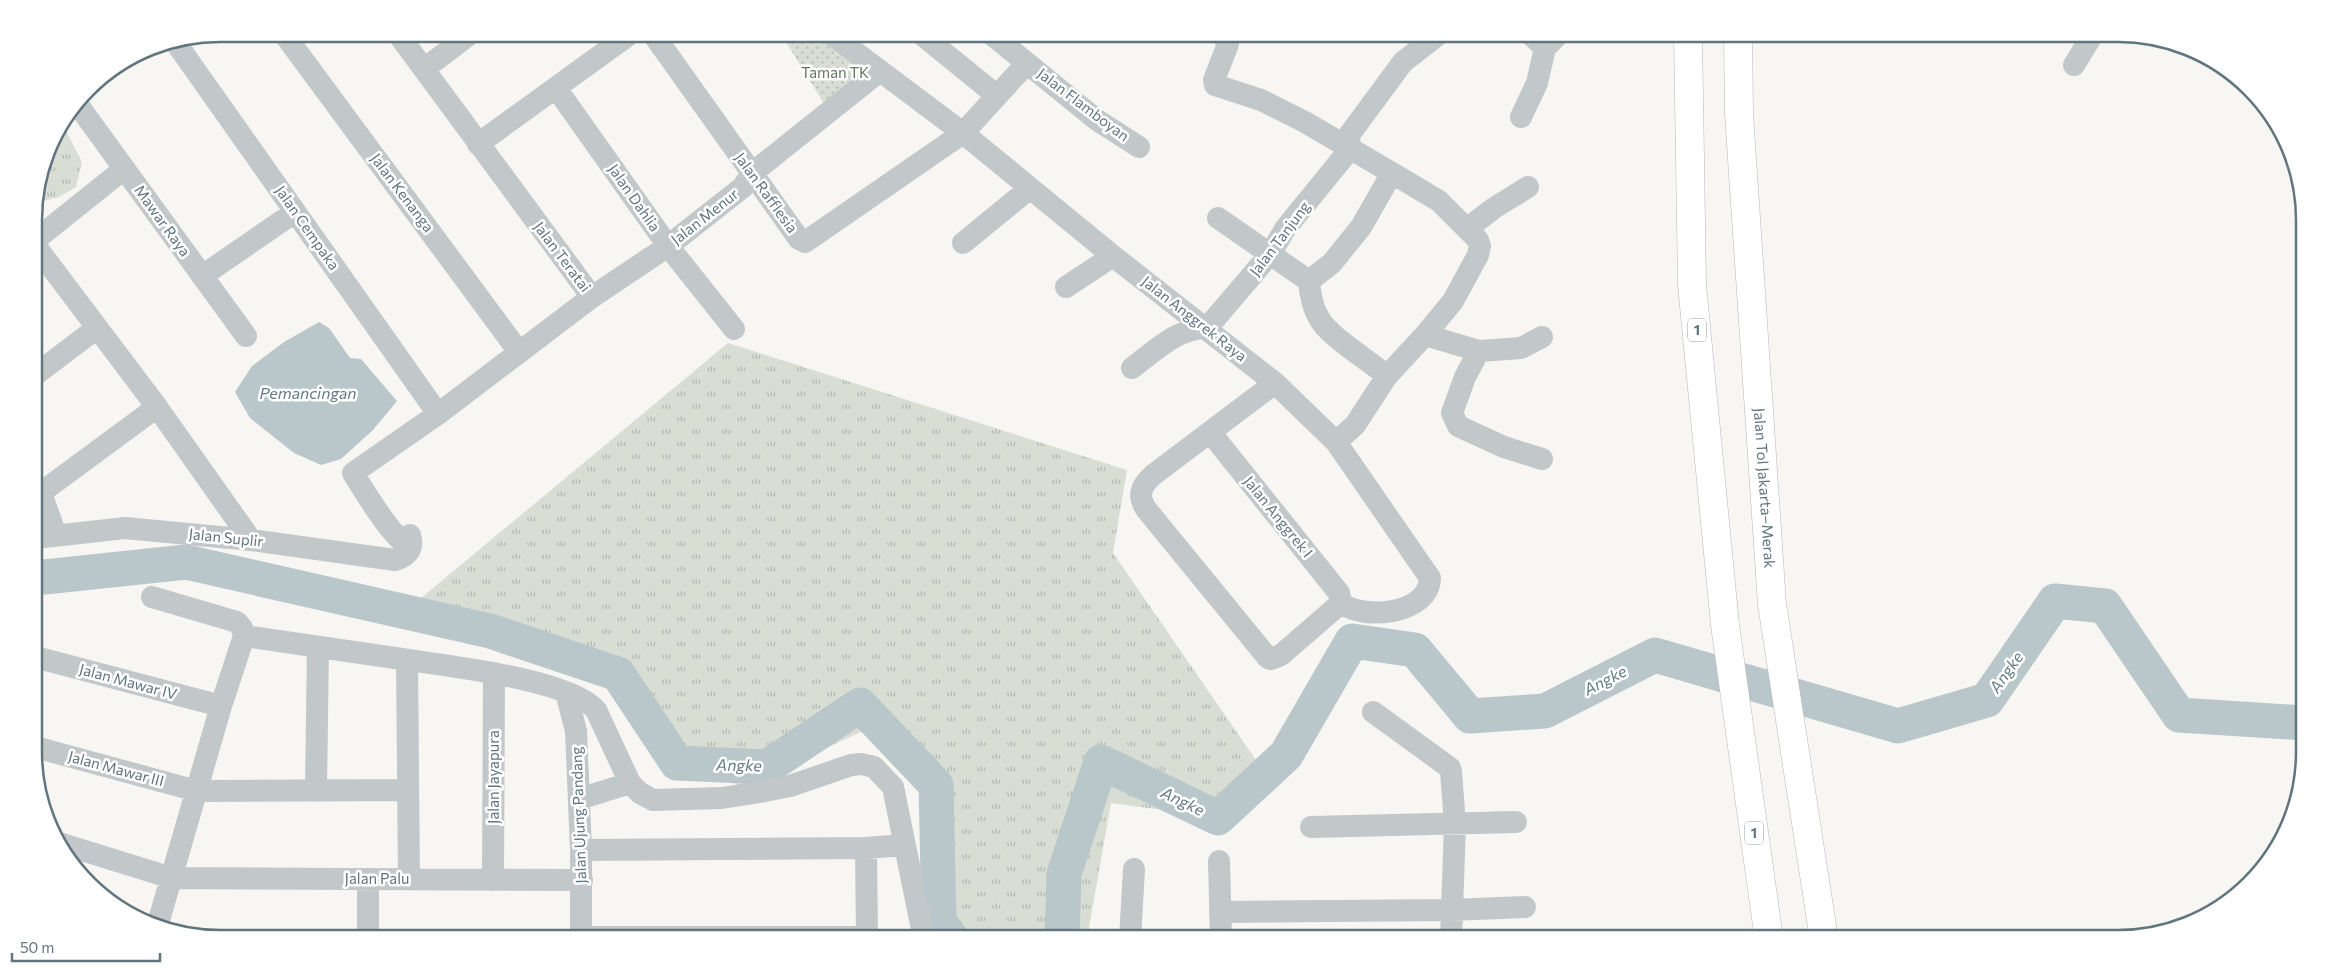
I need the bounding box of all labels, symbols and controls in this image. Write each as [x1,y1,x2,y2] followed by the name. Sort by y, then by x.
[801,63,869,81] park label: Taman TK
[1034,64,1133,145] street label: Jalan Flamboyan
[732,149,802,236] street label: Jalan Rafflesia
[367,150,438,235] street label: Jalan Kenanga
[605,160,665,235] street label: Jalan Dahlia
[131,181,195,260] street label: Mawar Raya
[272,182,344,273] street label: Jalan Cempaka
[667,184,742,248] street label: Jalan Menur
[1245,197,1313,279] street label: Jalan Tanjung
[531,218,595,295] street label: Jalan Teratai
[1139,272,1251,365] street label: Jalan Anggrek Raya
[1688,318,1706,342] road number: 1
[260,383,356,402] water label: Pemancingan
[1751,407,1780,569] street label: Jalan Tol Jakarta–Merak
[1241,472,1317,561] street label: Jalan Anggrek I
[188,524,264,550] street label: Jalan Suplir
[1984,647,2027,697] water label: Angke
[77,659,179,703] street label: Jalan Mawar IV
[1579,660,1630,699] water label: Angke
[484,730,502,824] street label: Jalan Jayapura
[567,746,589,884] street label: Jalan Ujung Pandang
[66,747,166,789] street label: Jalan Mawar III
[715,755,763,774] water label: Angke
[1158,782,1208,819] water label: Angke
[1745,821,1763,844] road number: 1
[345,869,409,887] street label: Jalan Palu
[12,930,160,962] scale bar
[20,938,54,956] text: 50 m

